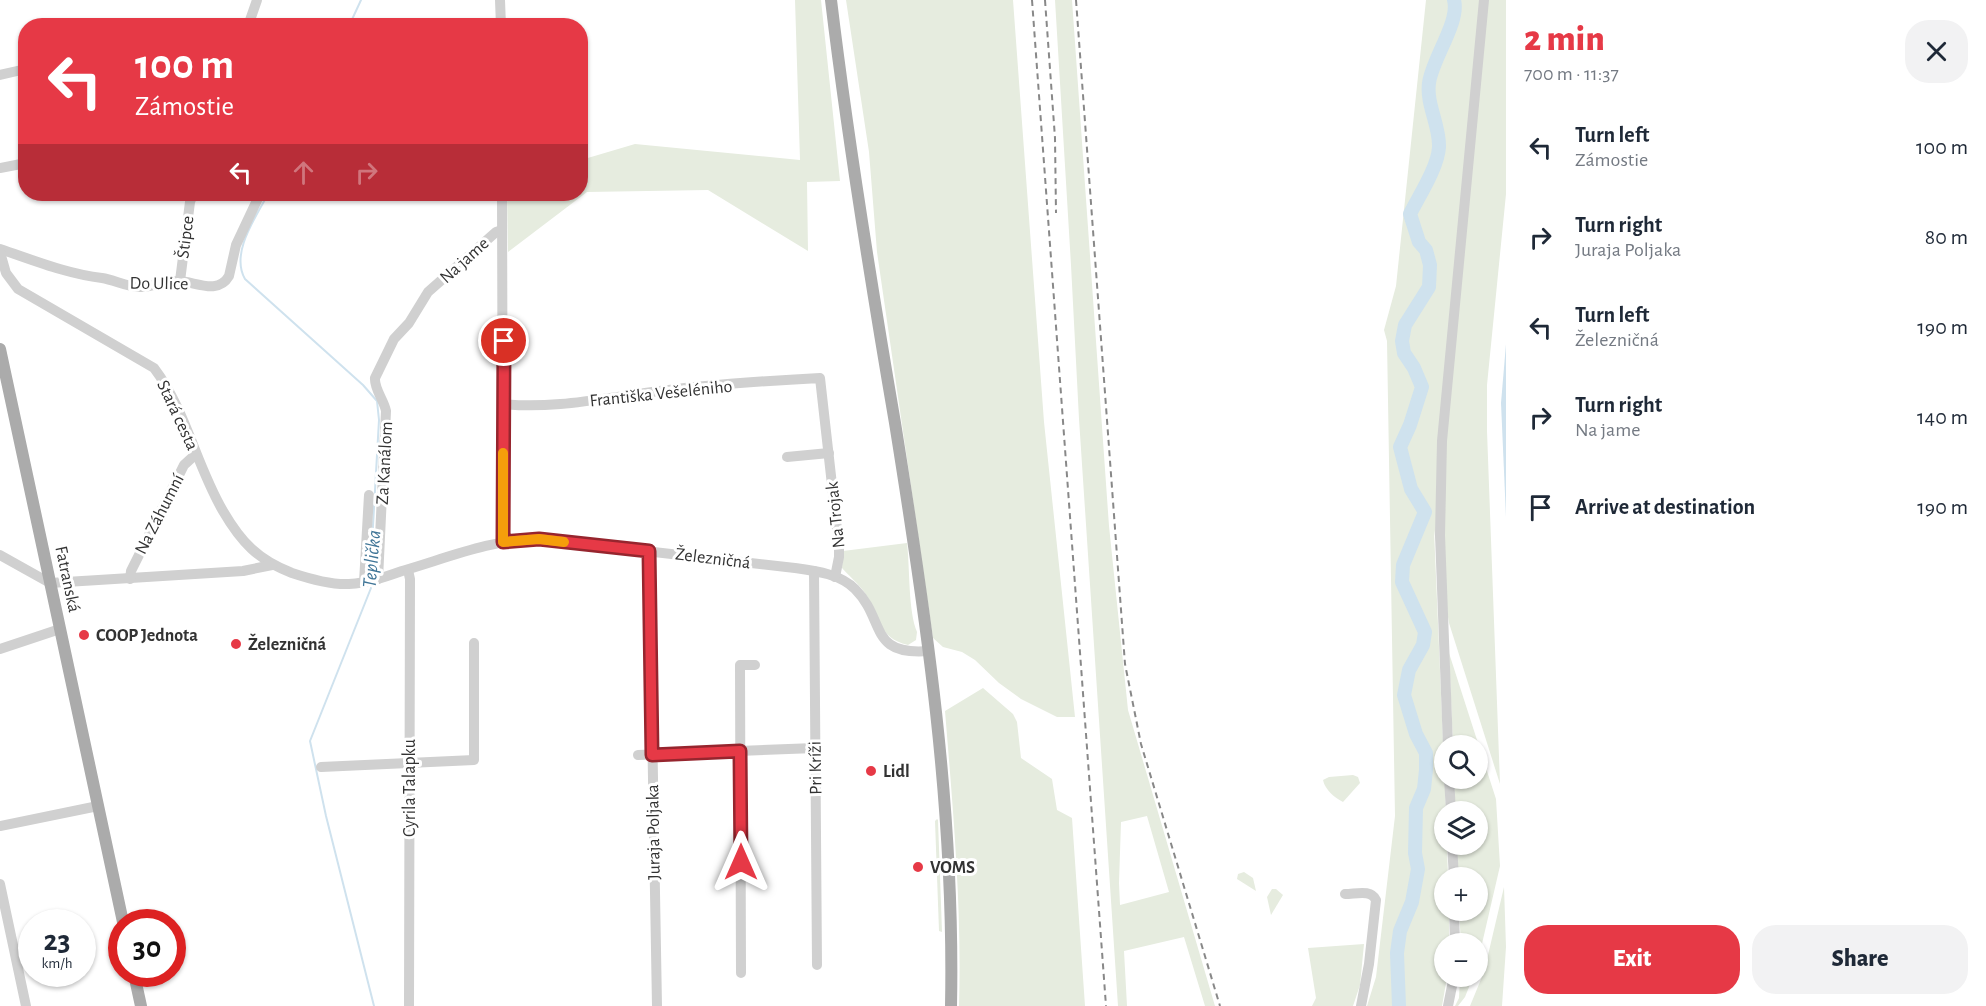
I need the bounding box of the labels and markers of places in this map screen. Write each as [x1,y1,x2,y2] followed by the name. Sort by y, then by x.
[478,315,529,366] pin
[96,627,198,645] place label: COOP Jednota
[77,628,91,642] marker: COOP Jednota
[248,633,326,654] place label: Železničná
[229,637,243,651] marker: Železničná
[883,763,910,781] place label: Lidl
[864,764,878,778] marker: Lidl
[930,859,975,877] place label: VOMS
[911,860,925,874] marker: VOMS

